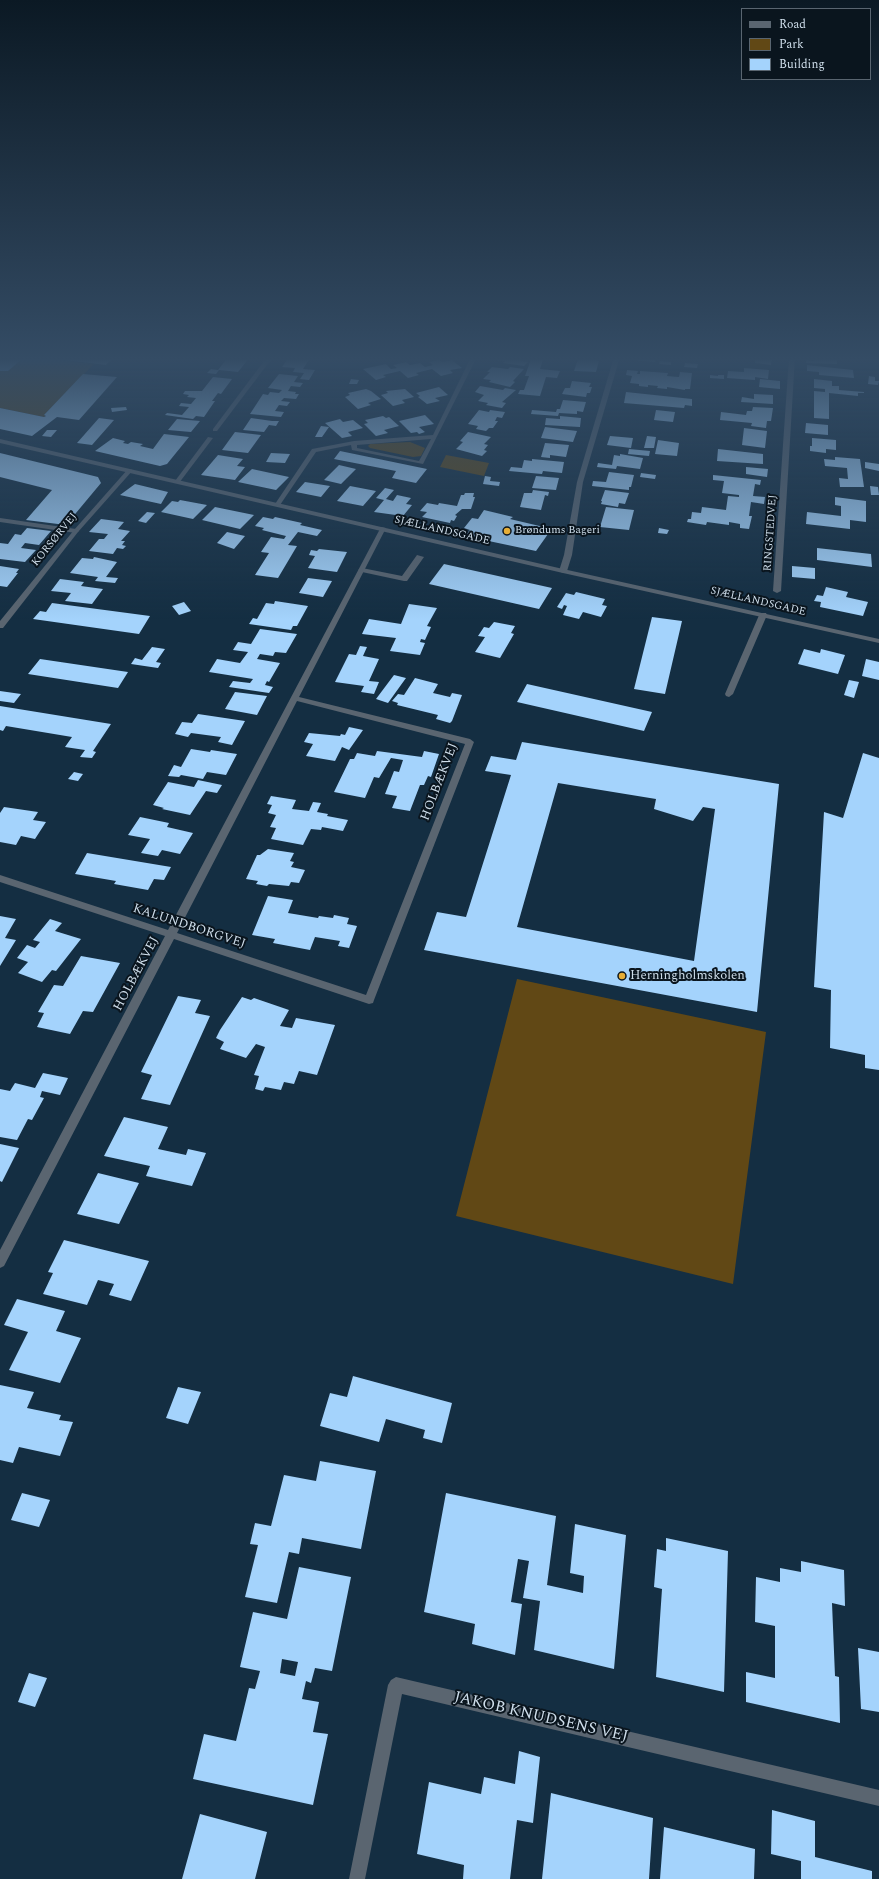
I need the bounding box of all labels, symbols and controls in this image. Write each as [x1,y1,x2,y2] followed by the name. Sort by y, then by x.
[741,8,871,80] legend
[779,15,806,34] text: Road
[779,35,804,54] text: Park
[779,55,825,74] text: Building
[762,494,780,572] street label: RINGSTEDVEJ
[29,511,81,569] street label: KORSØRVEJ
[393,514,491,548] street label: SJÆLLANDSGADE
[515,524,600,538] place label: Brøndums Bageri
[502,526,512,536] marker: Brøndums Bageri
[709,585,807,619] street label: SJÆLLANDSGADE
[418,741,462,823] street label: HOLBÆKVEJ
[131,901,247,953] street label: KALUNDBORGVEJ
[111,934,163,1014] street label: HOLBÆKVEJ
[630,968,745,984] place label: Herningholmskolen
[617,971,627,981] marker: Herningholmskolen
[452,1689,630,1747] street label: JAKOB KNUDSENS VEJ

